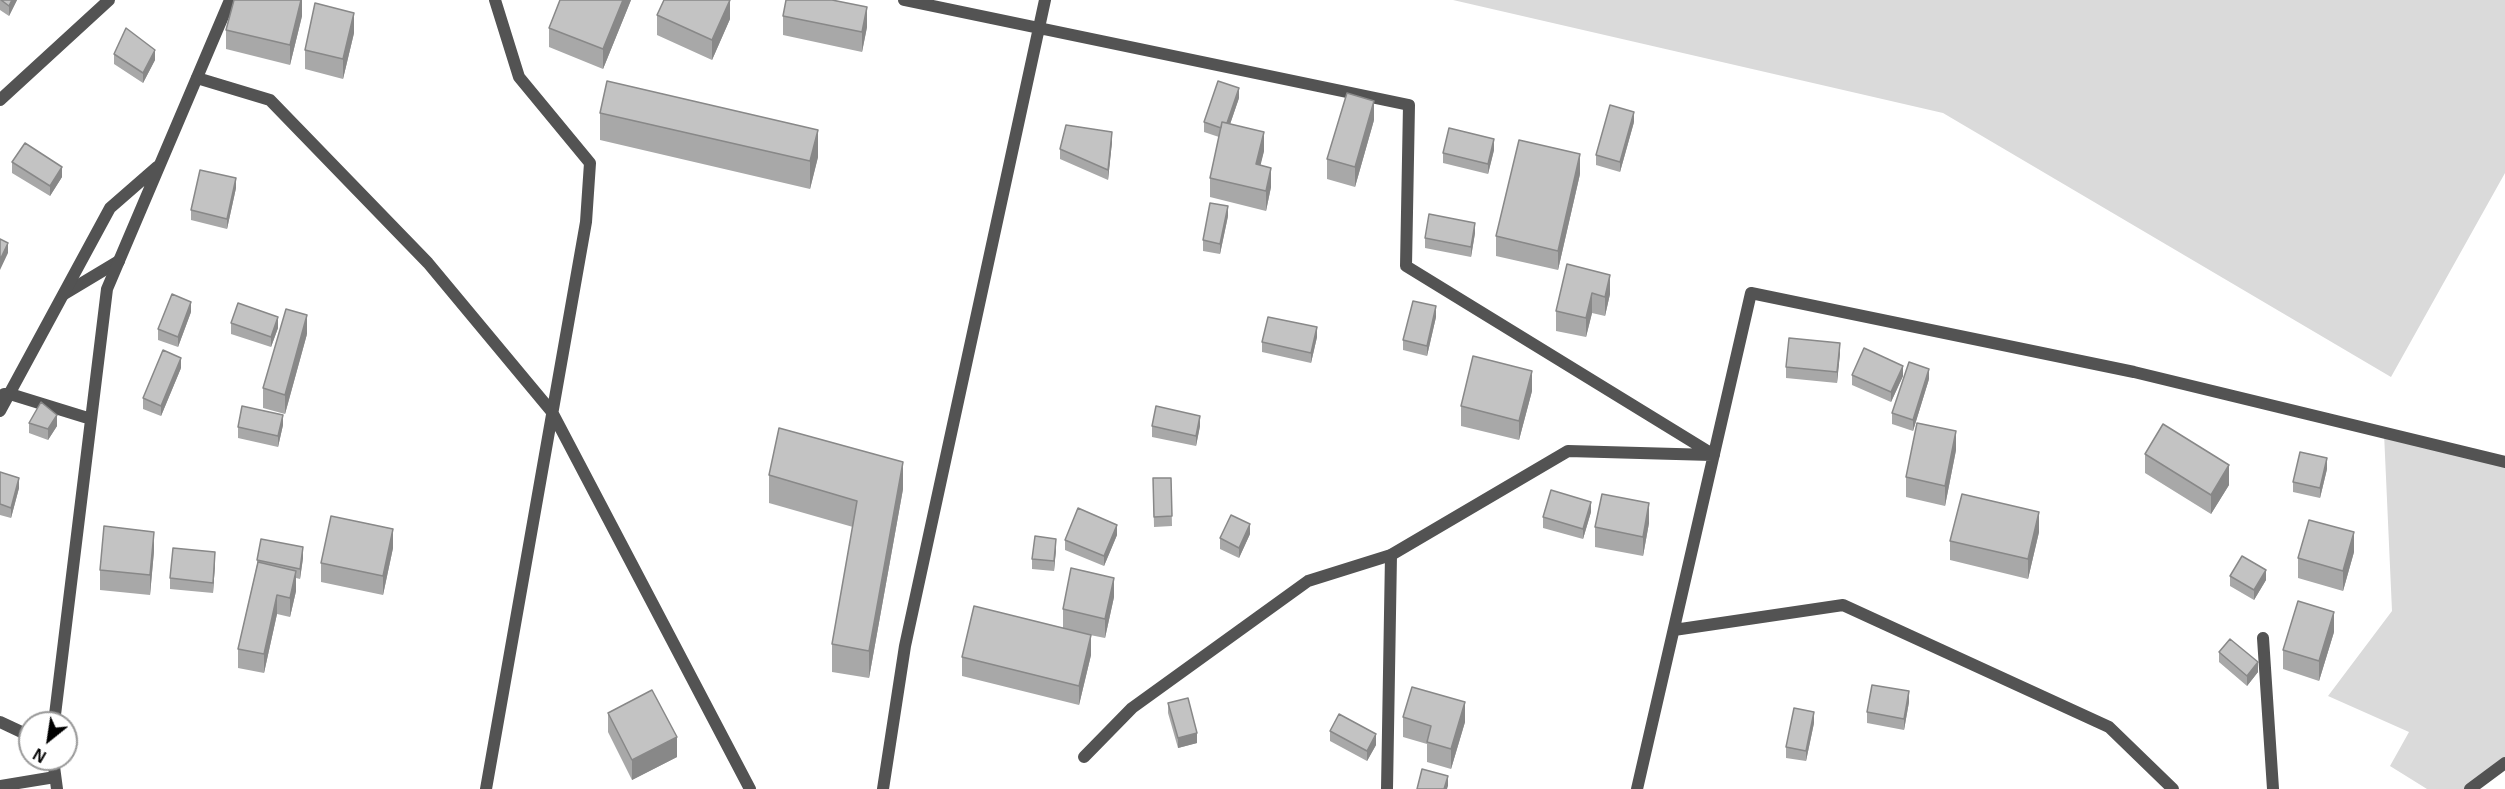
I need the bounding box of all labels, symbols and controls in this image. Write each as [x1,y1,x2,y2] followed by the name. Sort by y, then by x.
[18,711,78,771] north arrow
[30,745,49,766] text: N

